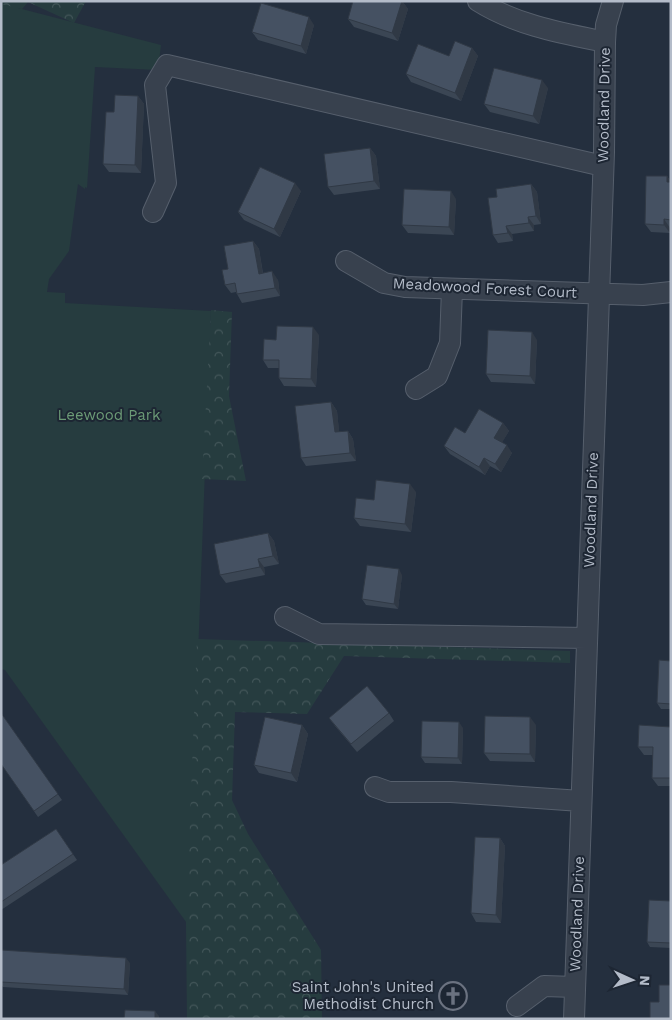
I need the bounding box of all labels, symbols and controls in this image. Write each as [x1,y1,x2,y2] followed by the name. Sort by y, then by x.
[594,47,614,163] street label: Woodland Drive
[392,274,578,302] street label: Meadowood Forest Court
[58,406,161,424] park label: Leewood Park
[580,452,602,568] street label: Woodland Drive
[566,856,588,972] street label: Woodland Drive
[607,955,657,1005] north arrow
[637,975,653,986] text: N
[292,978,434,1013] place label: Saint John's United Methodist Church
[438,981,468,1011] church icon: Saint John's United Methodist Church

